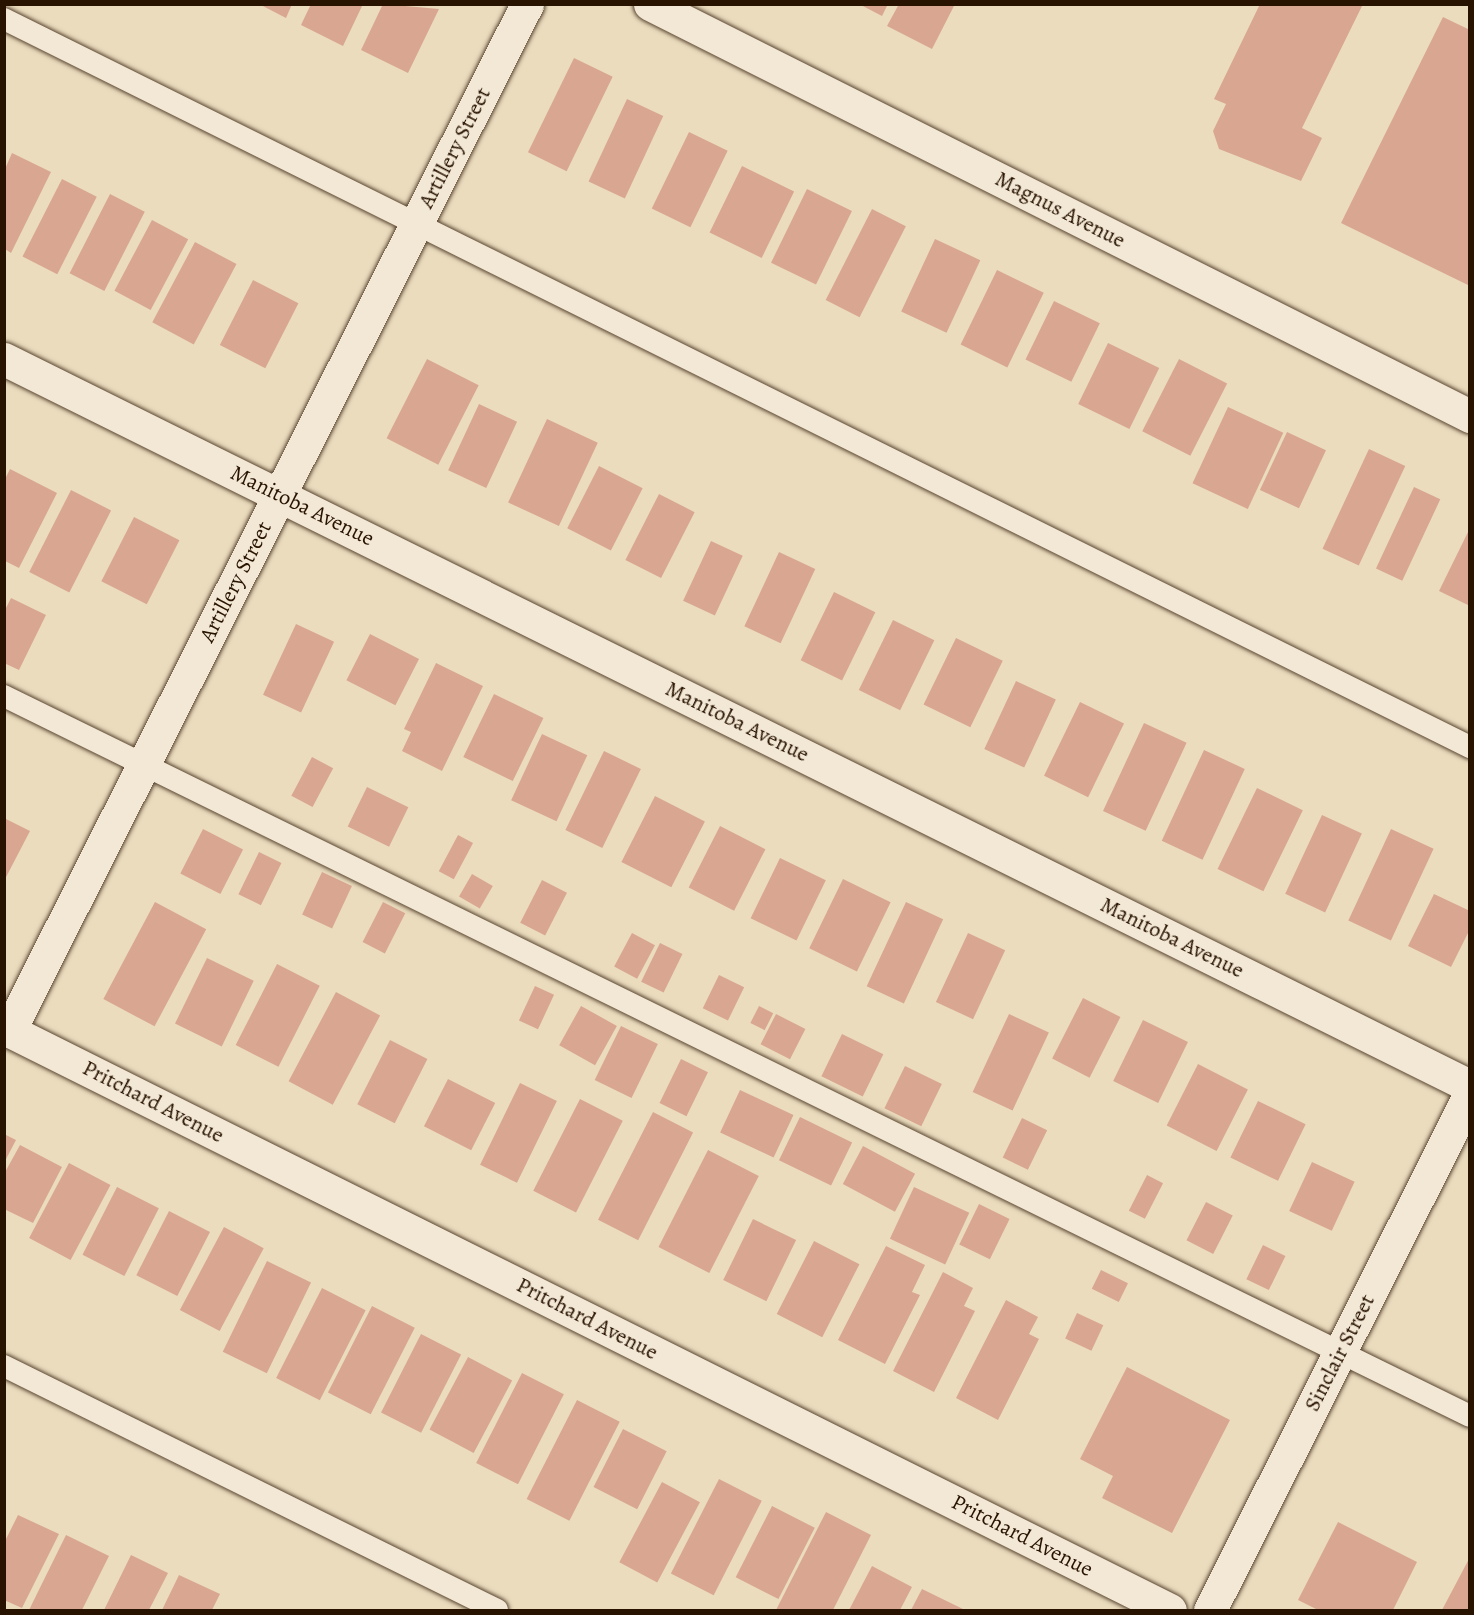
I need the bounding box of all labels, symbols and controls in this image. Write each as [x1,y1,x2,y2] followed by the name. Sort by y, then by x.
[413,83,497,213] street label: Artillery Street
[991,166,1129,254] street label: Magnus Avenue
[226,460,378,552] street label: Manitoba Avenue
[194,517,278,647] street label: Artillery Street
[661,676,813,768] street label: Manitoba Avenue
[1096,892,1248,984] street label: Manitoba Avenue
[78,1055,228,1149] street label: Pritchard Avenue
[512,1272,662,1366] street label: Pritchard Avenue
[1299,1290,1381,1416] street label: Sinclair Street
[947,1489,1097,1583] street label: Pritchard Avenue

